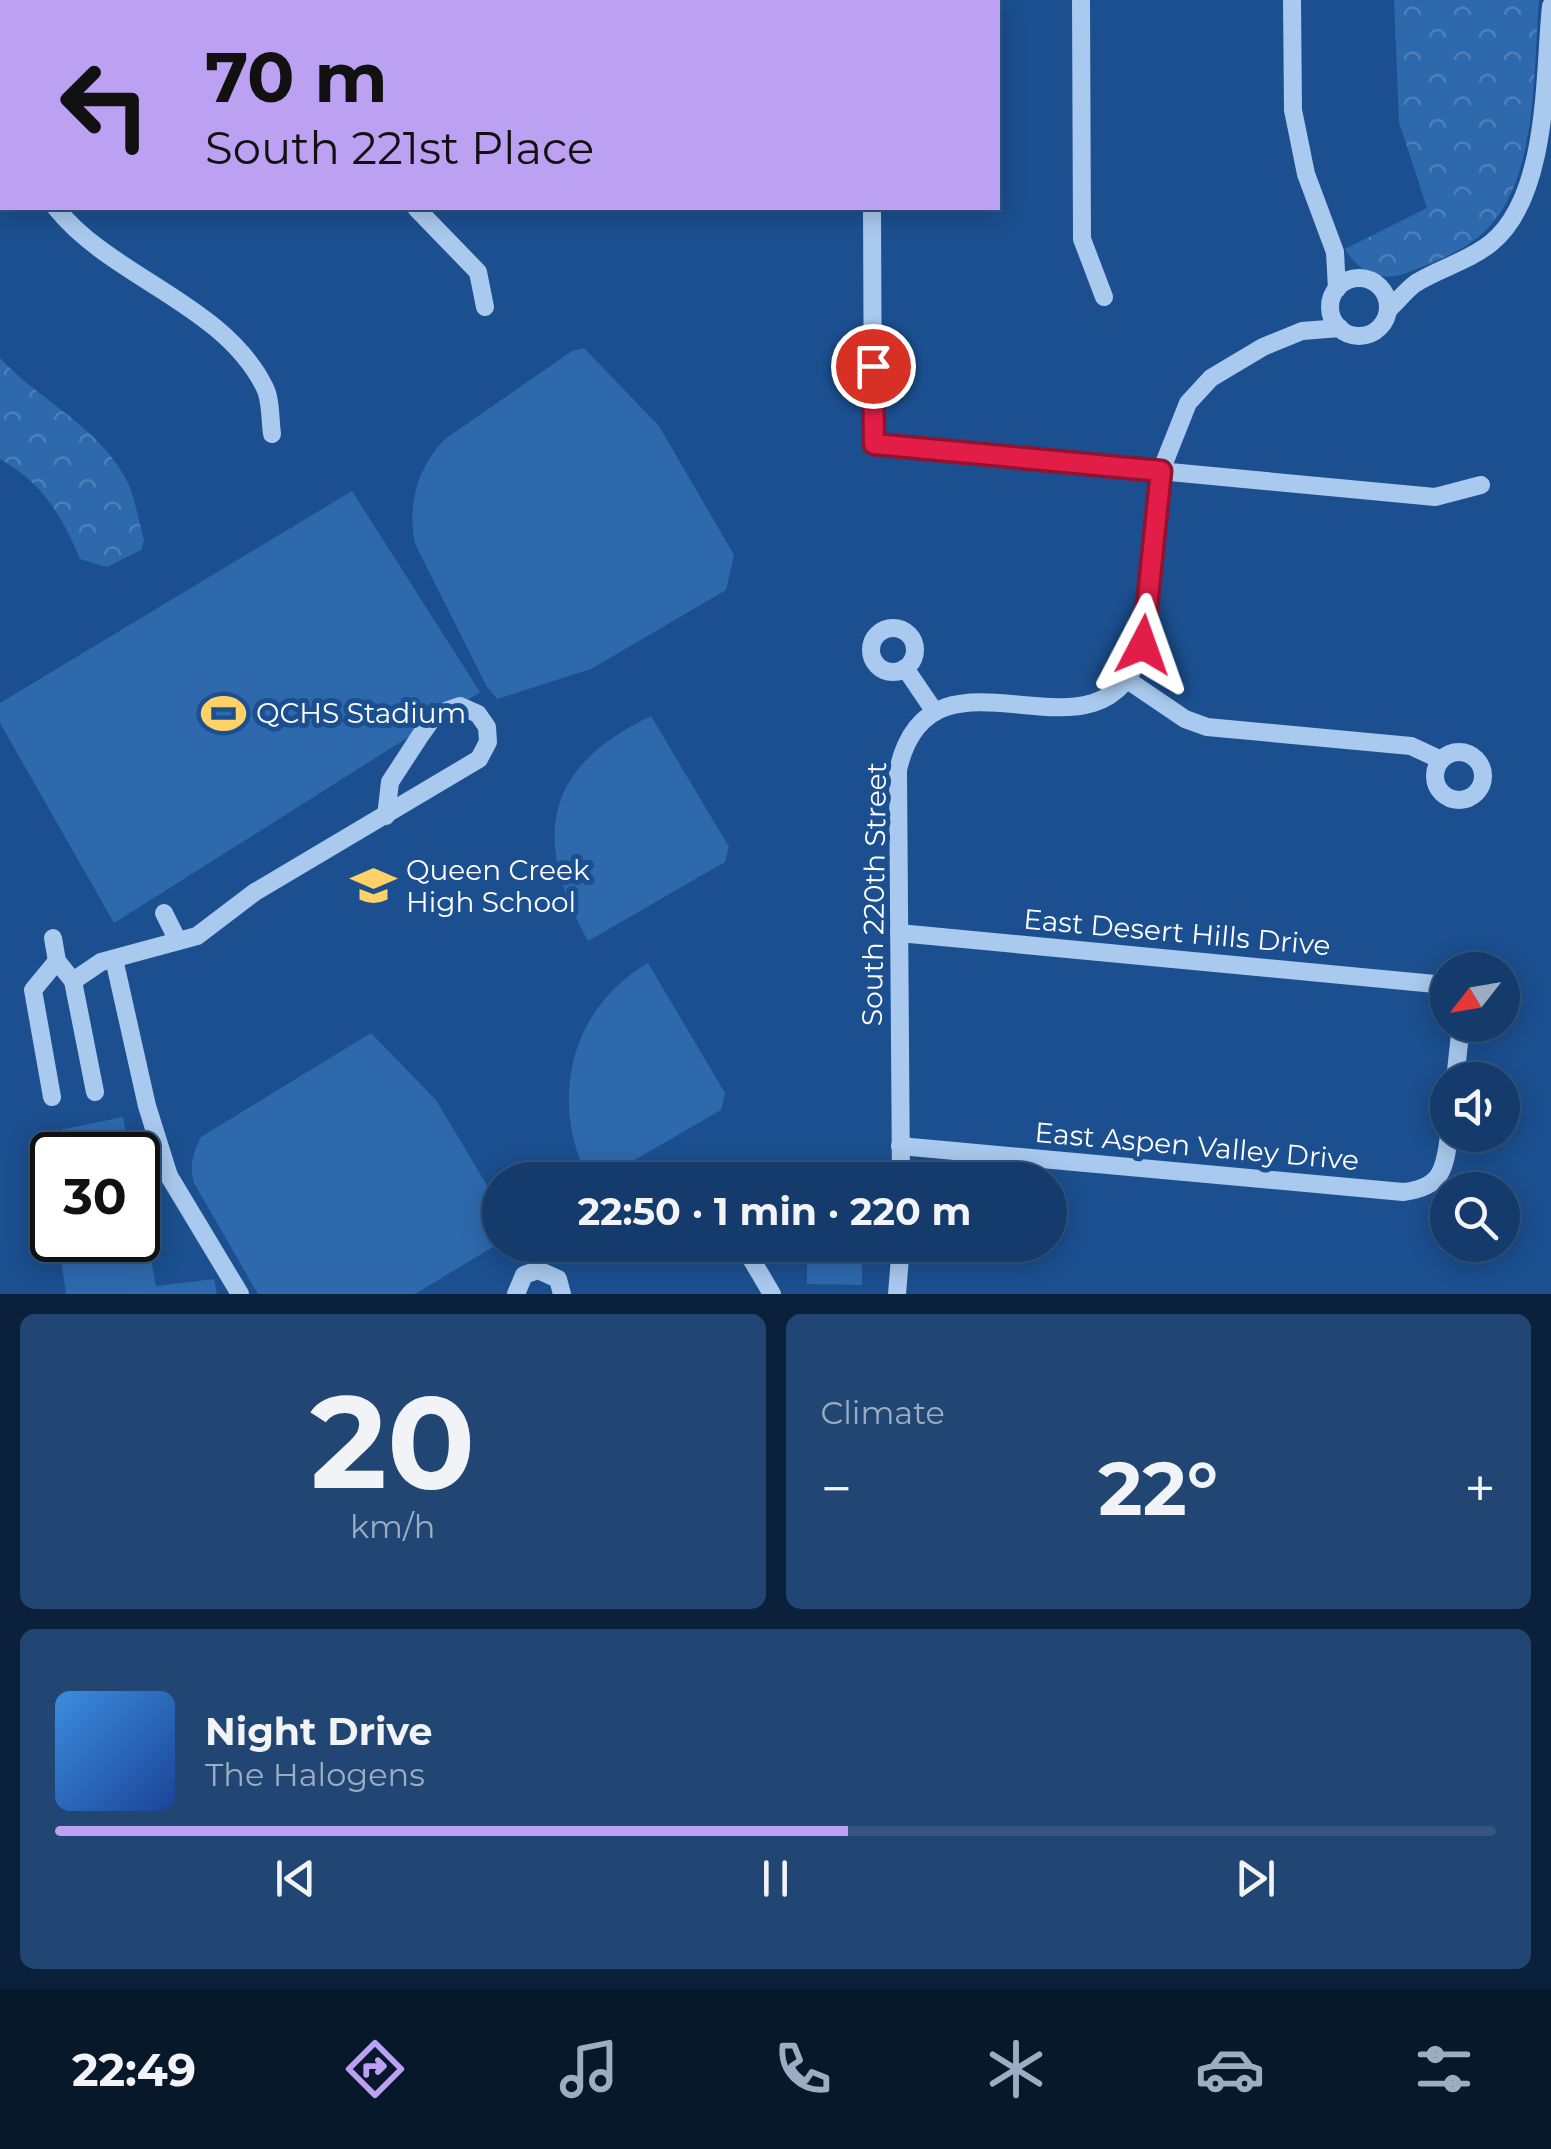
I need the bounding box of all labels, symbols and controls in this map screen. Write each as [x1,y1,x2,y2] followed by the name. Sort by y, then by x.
[205,34,388,120] text: 70 m
[40,40,170,170] icon: left
[205,120,594,175] text: South 221st Place
[831,324,916,409] pin
[846,339,901,394] icon: arrive
[1091,593,1195,697] position arrow
[199,689,247,737] sports icon: QCHS Stadium
[256,696,466,730] place label: QCHS Stadium
[855,762,893,1026] street label: South 220th Street
[406,853,590,919] place label: Queen Creek High School
[349,862,397,910] school or university icon: Queen Creek High School
[1022,902,1332,962] street label: East Desert Hills Drive
[1430,952,1520,1042] north arrow
[1430,952,1520,1262] map controls
[1430,1062,1520,1152] button: sound
[1033,1115,1361,1177] street label: East Aspen Valley Drive
[30,1132,160,1262] speed limit sign: 30
[1430,1172,1520,1262] button: search
[578,1188,971,1235] text: 22:50 · 1 min · 220 m
[310,1362,475,1521] text: 20
[821,1393,945,1432] text: Climate
[1098,1442,1218,1534] text: 22°
[821,1455,852,1522] text: −
[1464,1455,1496,1522] text: +
[350,1507,435,1546] text: km/h
[205,1708,432,1755] text: Night Drive
[205,1755,425,1794] text: The Halogens
[268,1851,323,1906] icon: previous
[748,1851,803,1906] icon: pause
[1228,1851,1283,1906] icon: next
[340,2034,410,2104] icon: directions
[554,2034,624,2104] icon: music
[768,2034,838,2104] icon: phone
[981,2034,1051,2104] icon: climate
[1195,2034,1265,2104] icon: car
[1409,2034,1479,2104] icon: filters
[72,2042,196,2097] text: 22:49

